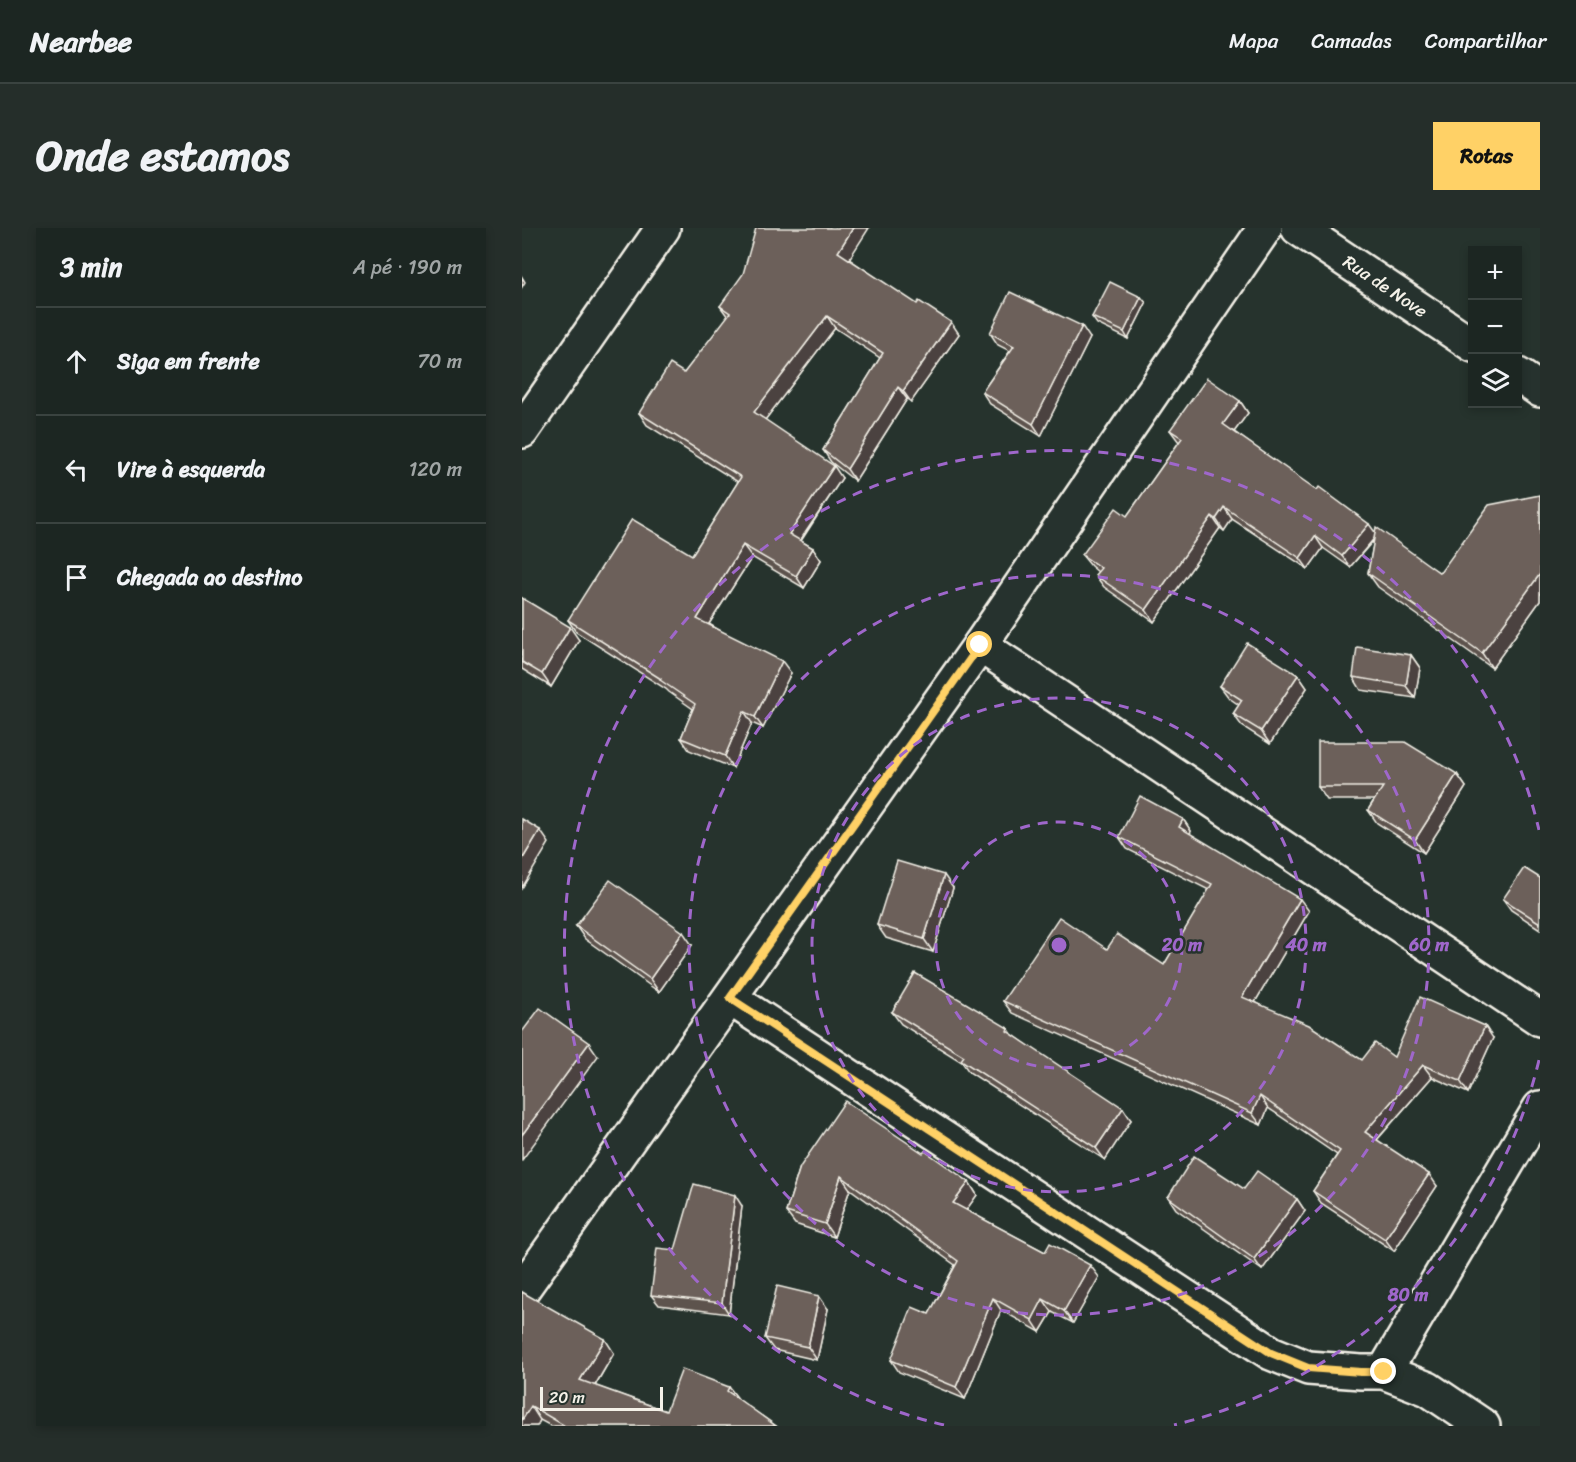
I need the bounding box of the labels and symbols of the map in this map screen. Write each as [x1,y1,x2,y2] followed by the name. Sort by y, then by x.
[1336,246,1434,326] street label: Rua de Nove
[966,631,992,657] route start
[1161,929,1202,961] text: 20 m
[1284,929,1327,961] text: 40 m
[1408,929,1449,961] text: 60 m
[1049,935,1069,955] centre of rings
[1387,1279,1429,1311] text: 80 m
[1370,1358,1396,1384] route end
[540,1384,663,1412] scale bar

